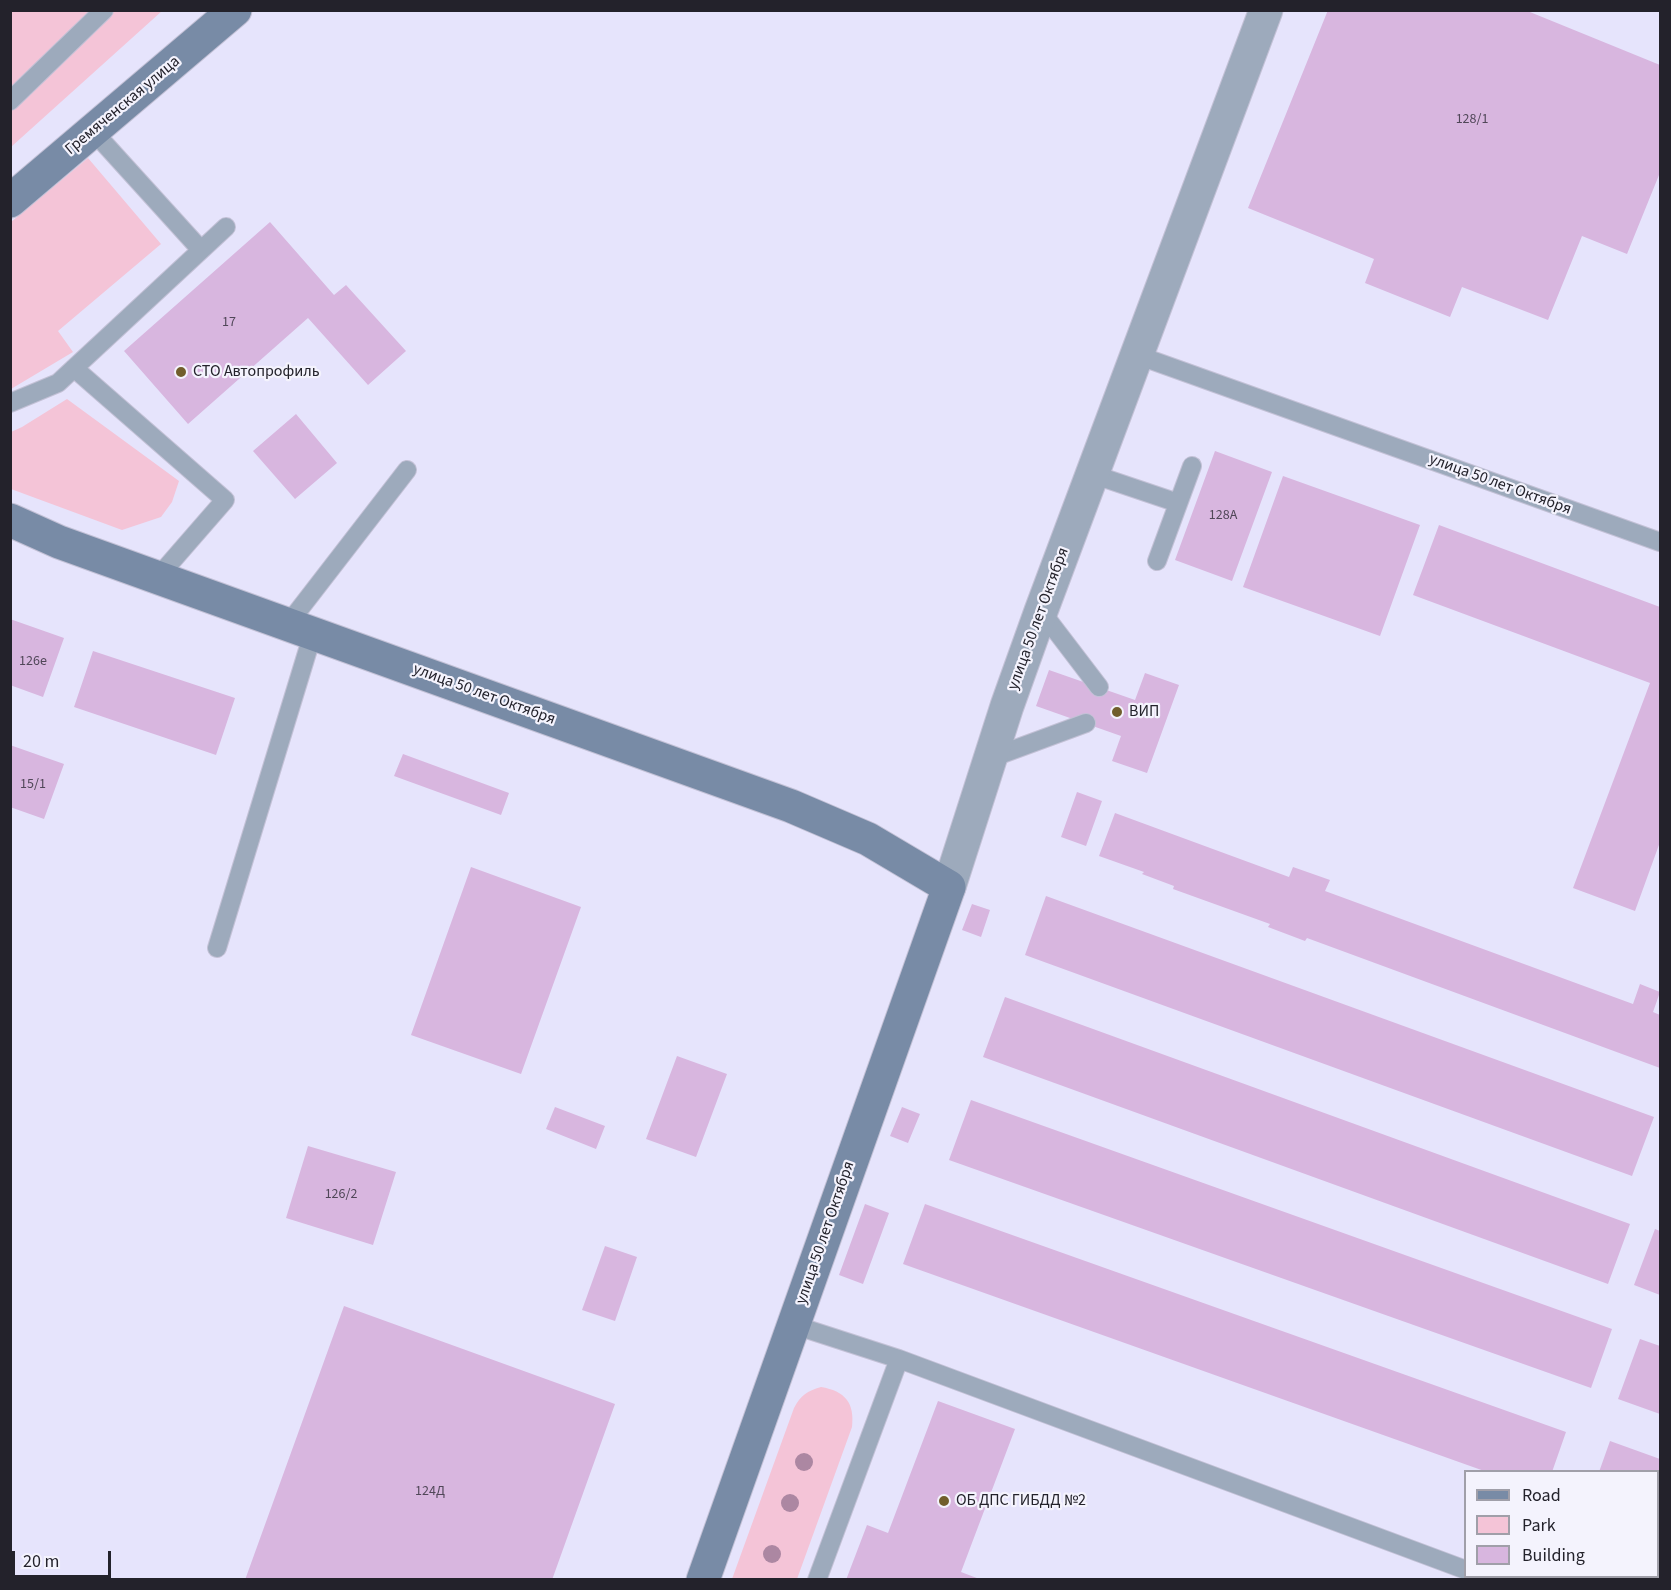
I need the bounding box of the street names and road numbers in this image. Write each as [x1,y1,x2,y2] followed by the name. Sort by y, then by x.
[62,52,184,160] street label: Гремяченская улица
[1426,450,1574,520] street label: улица 50 лет Октября
[1004,545,1074,693] street label: улица 50 лет Октября
[410,660,558,730] street label: улица 50 лет Октября
[792,1159,860,1307] street label: улица 50 лет Октября

